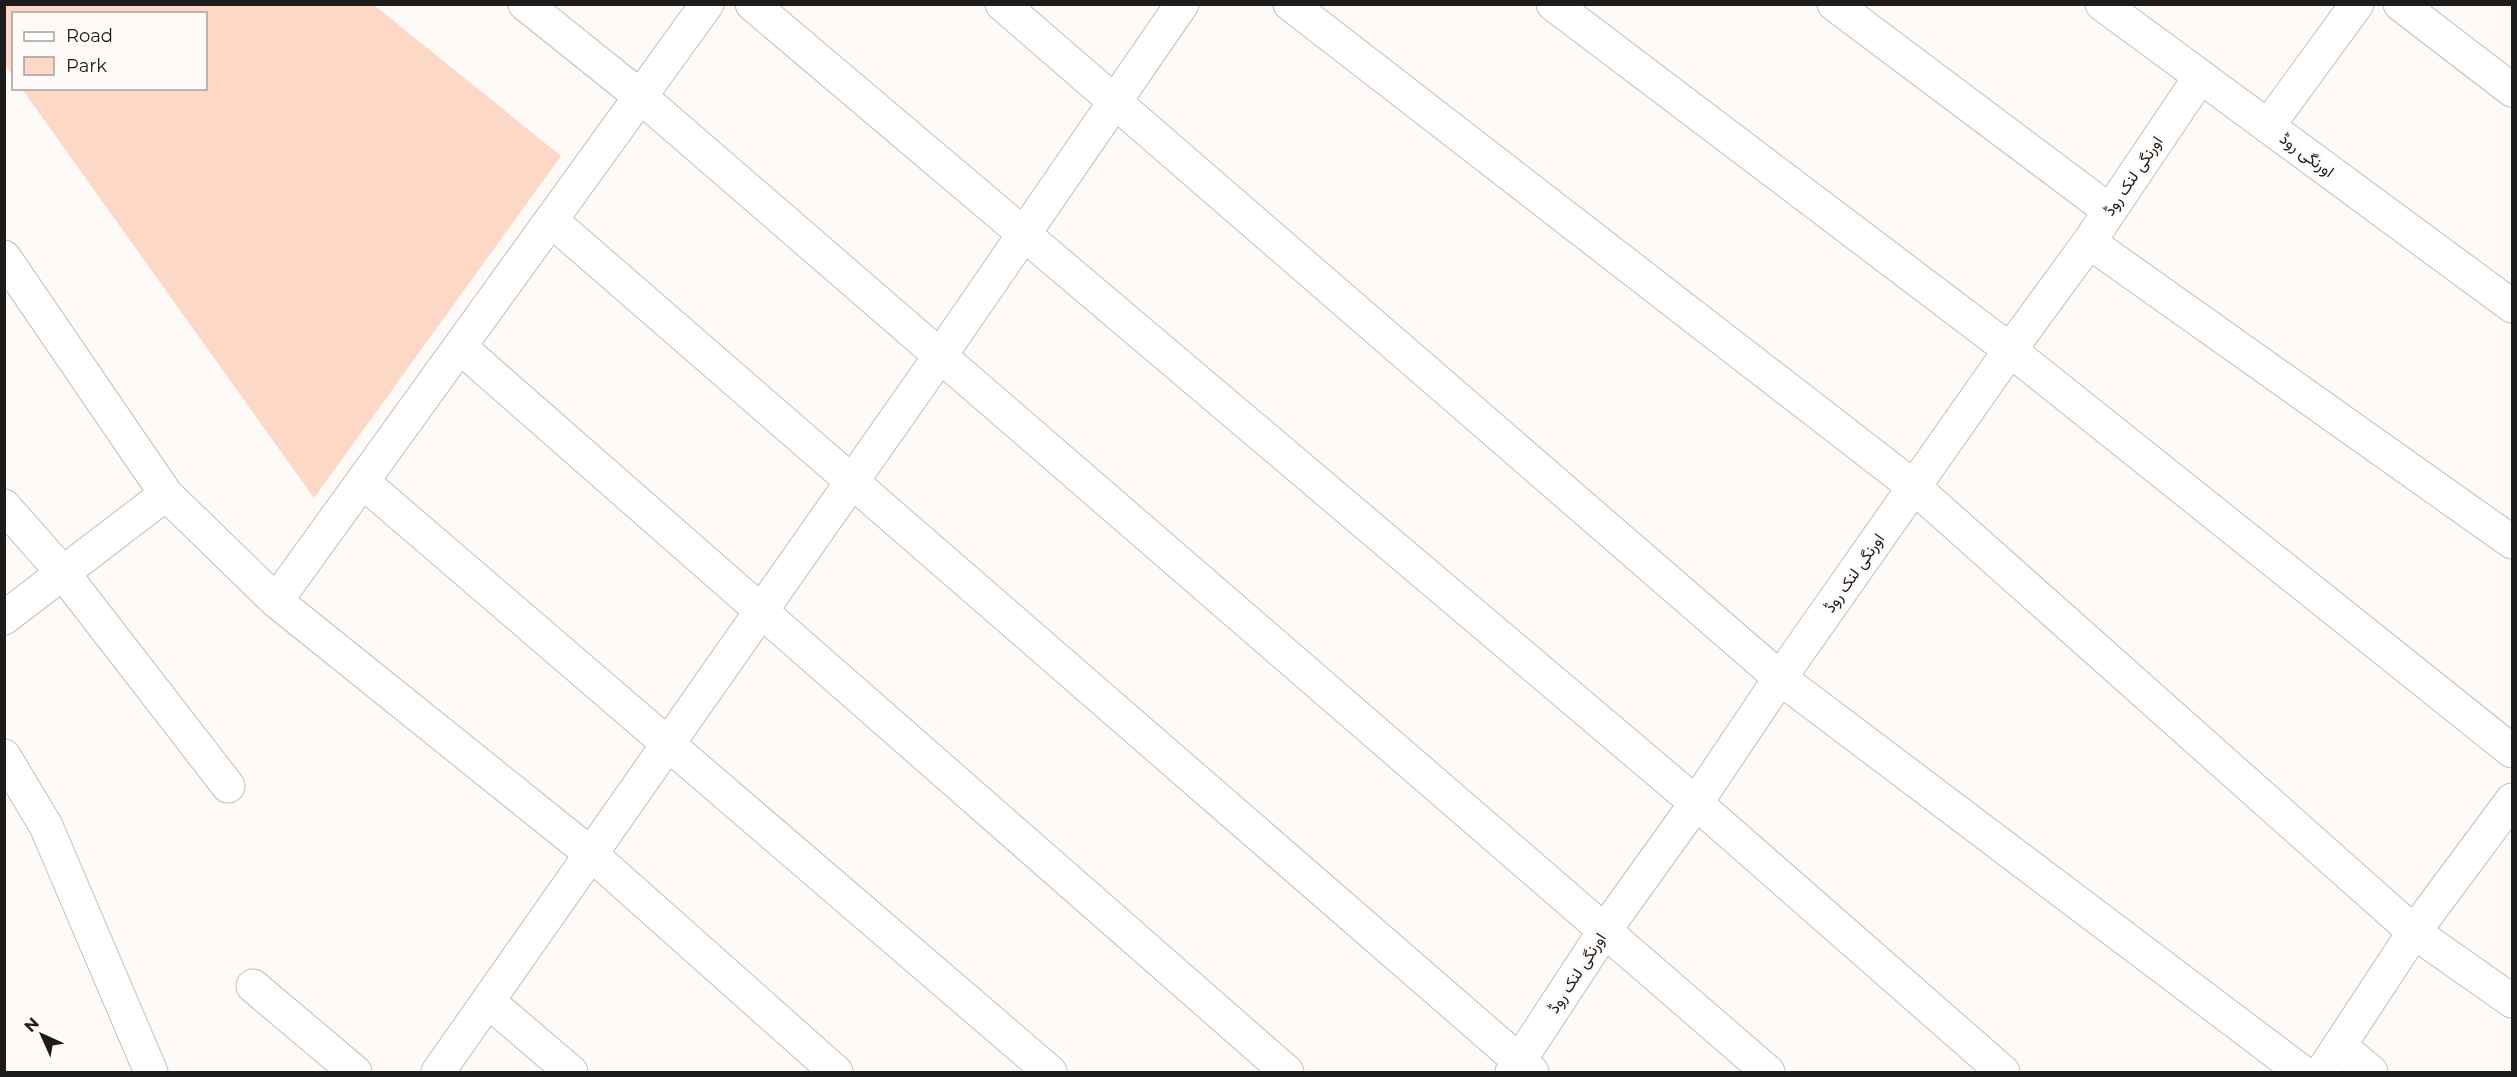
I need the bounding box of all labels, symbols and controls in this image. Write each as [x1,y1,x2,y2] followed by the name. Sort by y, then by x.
[12,12,207,90] legend
[66,25,113,47] text: Road
[66,55,107,77] text: Park
[2276,129,2338,182] street label: اورنگی روڈ
[2099,133,2167,220] street label: اورنگی لنک روڈ
[1820,530,1889,617] street label: اورنگی لنک روڈ
[1544,929,1611,1017] street label: اورنگی لنک روڈ
[12,1005,72,1065] north arrow
[20,1013,43,1036] text: N

